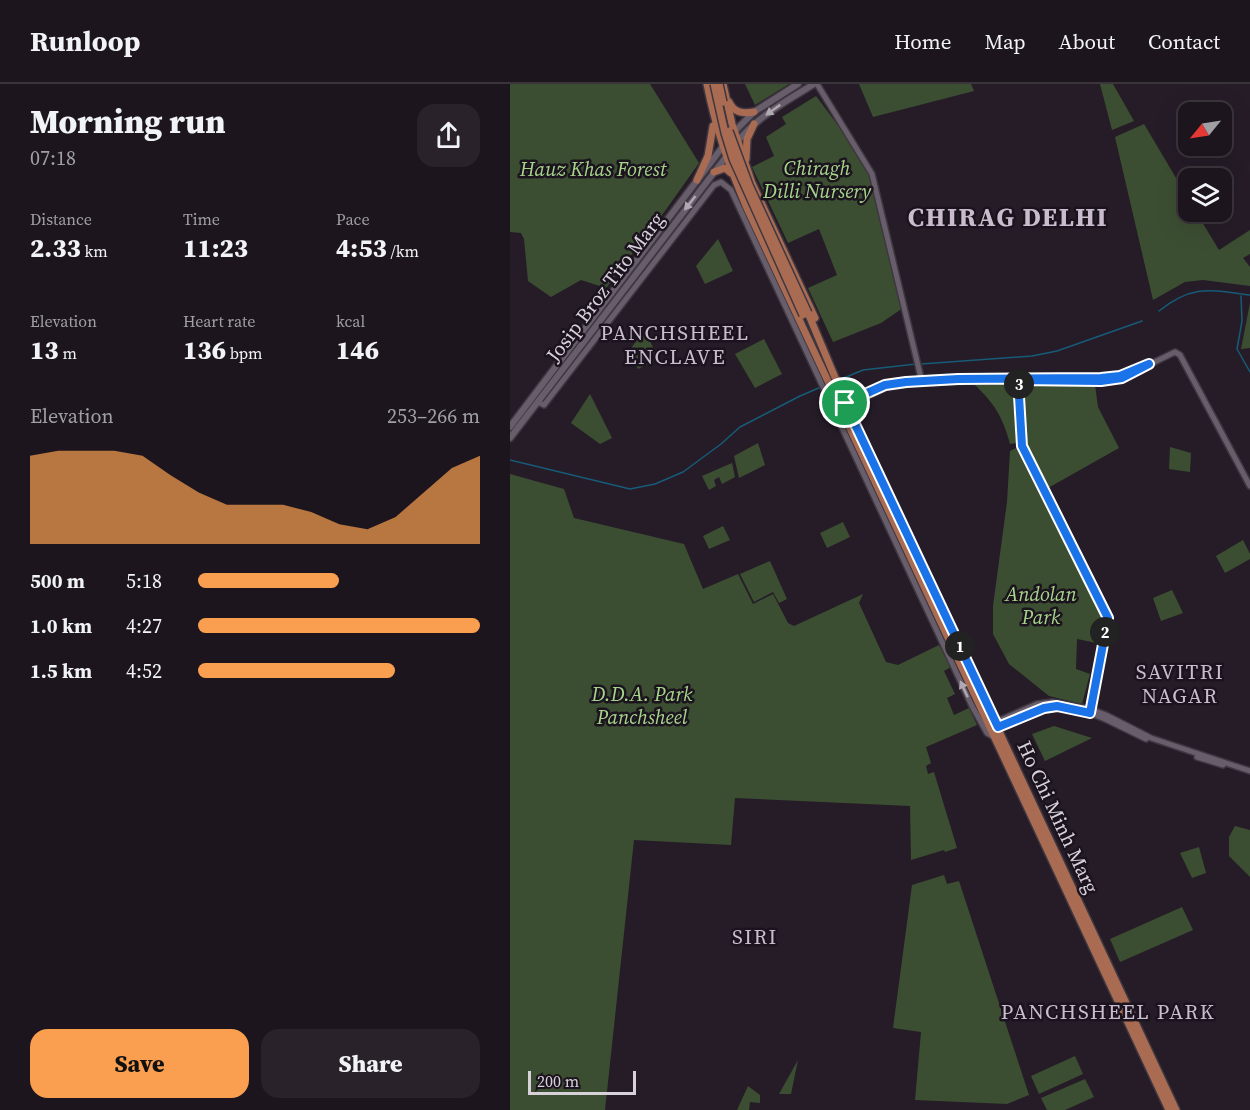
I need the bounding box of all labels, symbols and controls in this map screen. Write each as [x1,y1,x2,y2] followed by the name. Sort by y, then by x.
[30,22,140,60] text: Runloop
[894,27,952,56] text: Home
[985,27,1026,56] text: Map
[1059,27,1115,56] text: About
[1148,27,1220,56] text: Contact
[30,99,226,144] text: Morning run
[1178,102,1232,156] north arrow
[1178,102,1232,222] map controls
[417,104,480,167] button: share
[765,104,781,116] one-way arrow
[30,144,76,172] text: 07:18
[762,154,871,205] park label: Chiragh Dilli Nursery
[519,155,668,183] park label: Hauz Khas Forest
[1178,168,1232,222] button: layers
[684,196,696,211] one-way arrow
[908,199,1108,235] district label: CHIRAG DELHI
[539,206,671,368] street label: Josip Broz Tito Marg
[30,208,92,230] text: Distance
[183,208,220,230] text: Time
[336,208,370,230] text: Pace
[30,230,81,266] text: 2.33
[183,230,248,266] text: 11:23
[336,230,387,266] text: 4:53
[81,240,108,262] text: km
[387,240,419,262] text: /km
[30,310,97,332] text: Elevation
[183,310,255,332] text: Heart rate
[336,310,365,332] text: kcal
[600,318,750,371] district label: PANCHSHEEL ENCLAVE
[30,332,59,368] text: 13
[183,332,226,368] text: 136
[336,332,379,368] text: 146
[59,342,77,364] text: m
[226,342,263,364] text: bpm
[1004,369,1034,399] pin: 3
[1015,373,1023,395] text: 3
[819,377,870,428] pin
[828,386,861,419] icon: arrive
[30,402,114,430] text: Elevation
[387,402,480,430] text: 253–266 m
[30,567,85,595] text: 500 m
[126,567,162,595] text: 5:18
[1004,580,1077,631] park label: Andolan Park
[30,612,92,640] text: 1.0 km
[126,612,162,640] text: 4:27
[1090,617,1120,647] pin: 2
[1101,621,1109,643] text: 2
[945,631,975,661] pin: 1
[956,635,964,657] text: 1
[30,657,92,685] text: 1.5 km
[126,657,162,685] text: 4:52
[1136,657,1224,710] district label: SAVITRI NAGAR
[591,680,693,731] park label: D.D.A. Park Panchsheel
[960,681,969,698] one-way arrow
[1010,736,1106,898] street label: Ho Chi Minh Marg
[732,922,778,951] district label: SIRI
[1001,997,1215,1026] district label: PANCHSHEEL PARK
[30,1029,249,1098] button: Save
[261,1029,480,1098] button: Share
[528,1068,636,1096] scale bar
[537,1070,579,1092] text: 200 m

